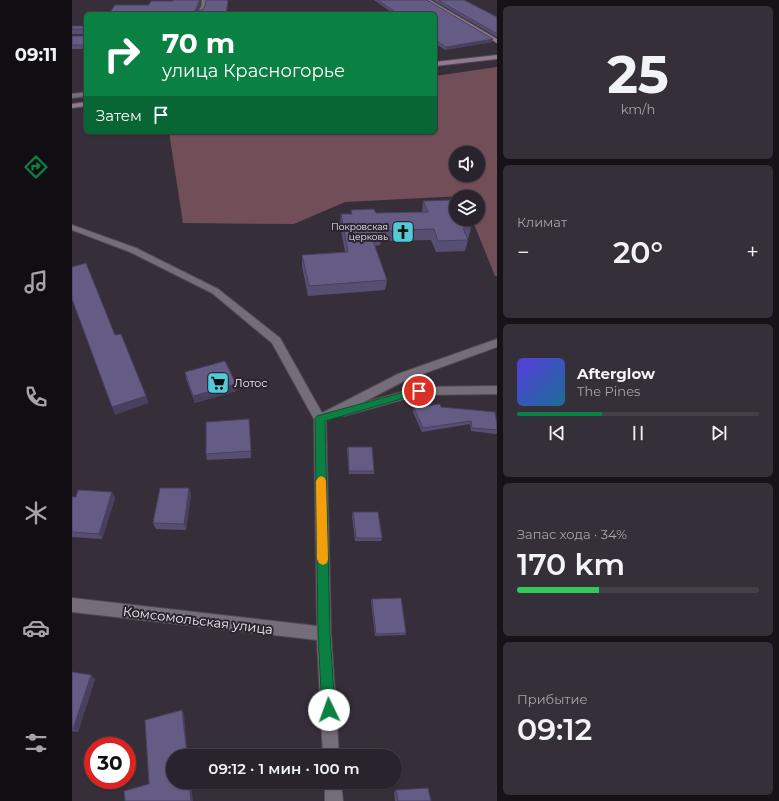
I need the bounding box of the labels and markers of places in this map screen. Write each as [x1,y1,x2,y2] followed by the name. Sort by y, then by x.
[390,219,416,245] church icon: Покровская церковь
[331,221,388,242] place label: Покровская церковь
[205,370,231,396] supermarket icon: Лотос
[402,374,436,408] pin
[234,376,268,390] place label: Лотос

